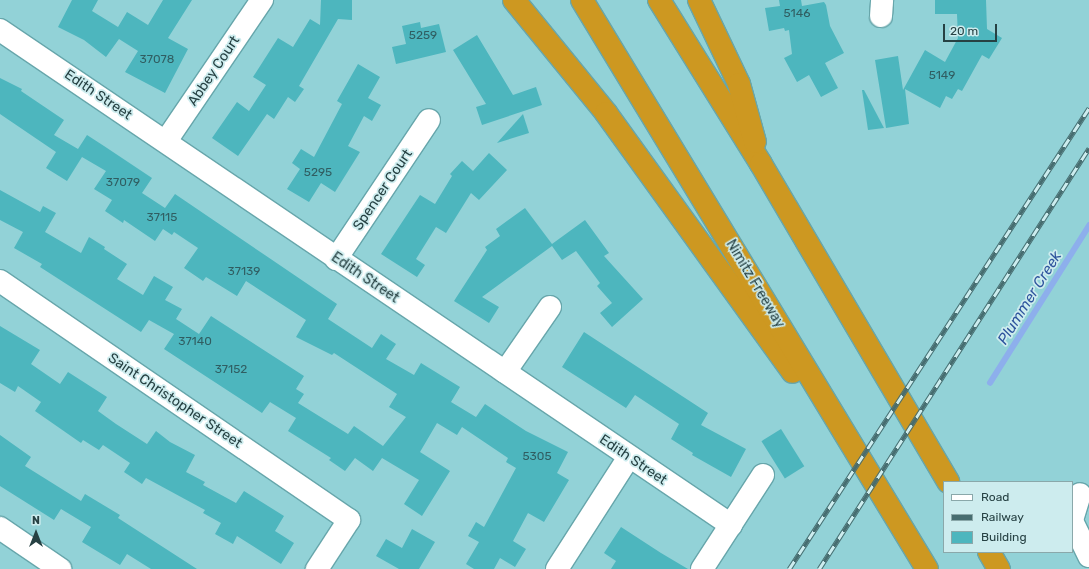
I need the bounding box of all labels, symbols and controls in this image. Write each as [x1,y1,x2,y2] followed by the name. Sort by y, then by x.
[784,7,810,21] house number: 5146
[945,16,999,42] scale bar
[950,24,978,38] text: 20 m
[409,29,437,43] house number: 5259
[184,33,244,109] street label: Abbey Court
[140,53,174,67] house number: 37078
[61,66,135,124] street label: Edith Street
[929,69,955,83] house number: 5149
[350,146,416,234] street label: Spencer Court
[304,166,332,180] house number: 5295
[106,176,140,190] house number: 37079
[147,211,177,225] house number: 37115
[722,237,788,331] street label: Nimitz Freeway
[994,248,1066,348] water label: Plummer Creek
[328,249,402,307] street label: Edith Street
[228,265,260,279] house number: 37139
[178,335,212,349] house number: 37140
[105,350,245,452] street label: Saint Christopher Street
[215,363,247,377] house number: 37152
[596,431,670,489] street label: Edith Street
[522,450,552,464] house number: 5305
[943,481,1073,553] legend
[981,490,1009,504] text: Road
[981,510,1024,524] text: Railway
[16,513,56,553] north arrow
[32,514,40,527] text: N
[981,530,1027,544] text: Building

